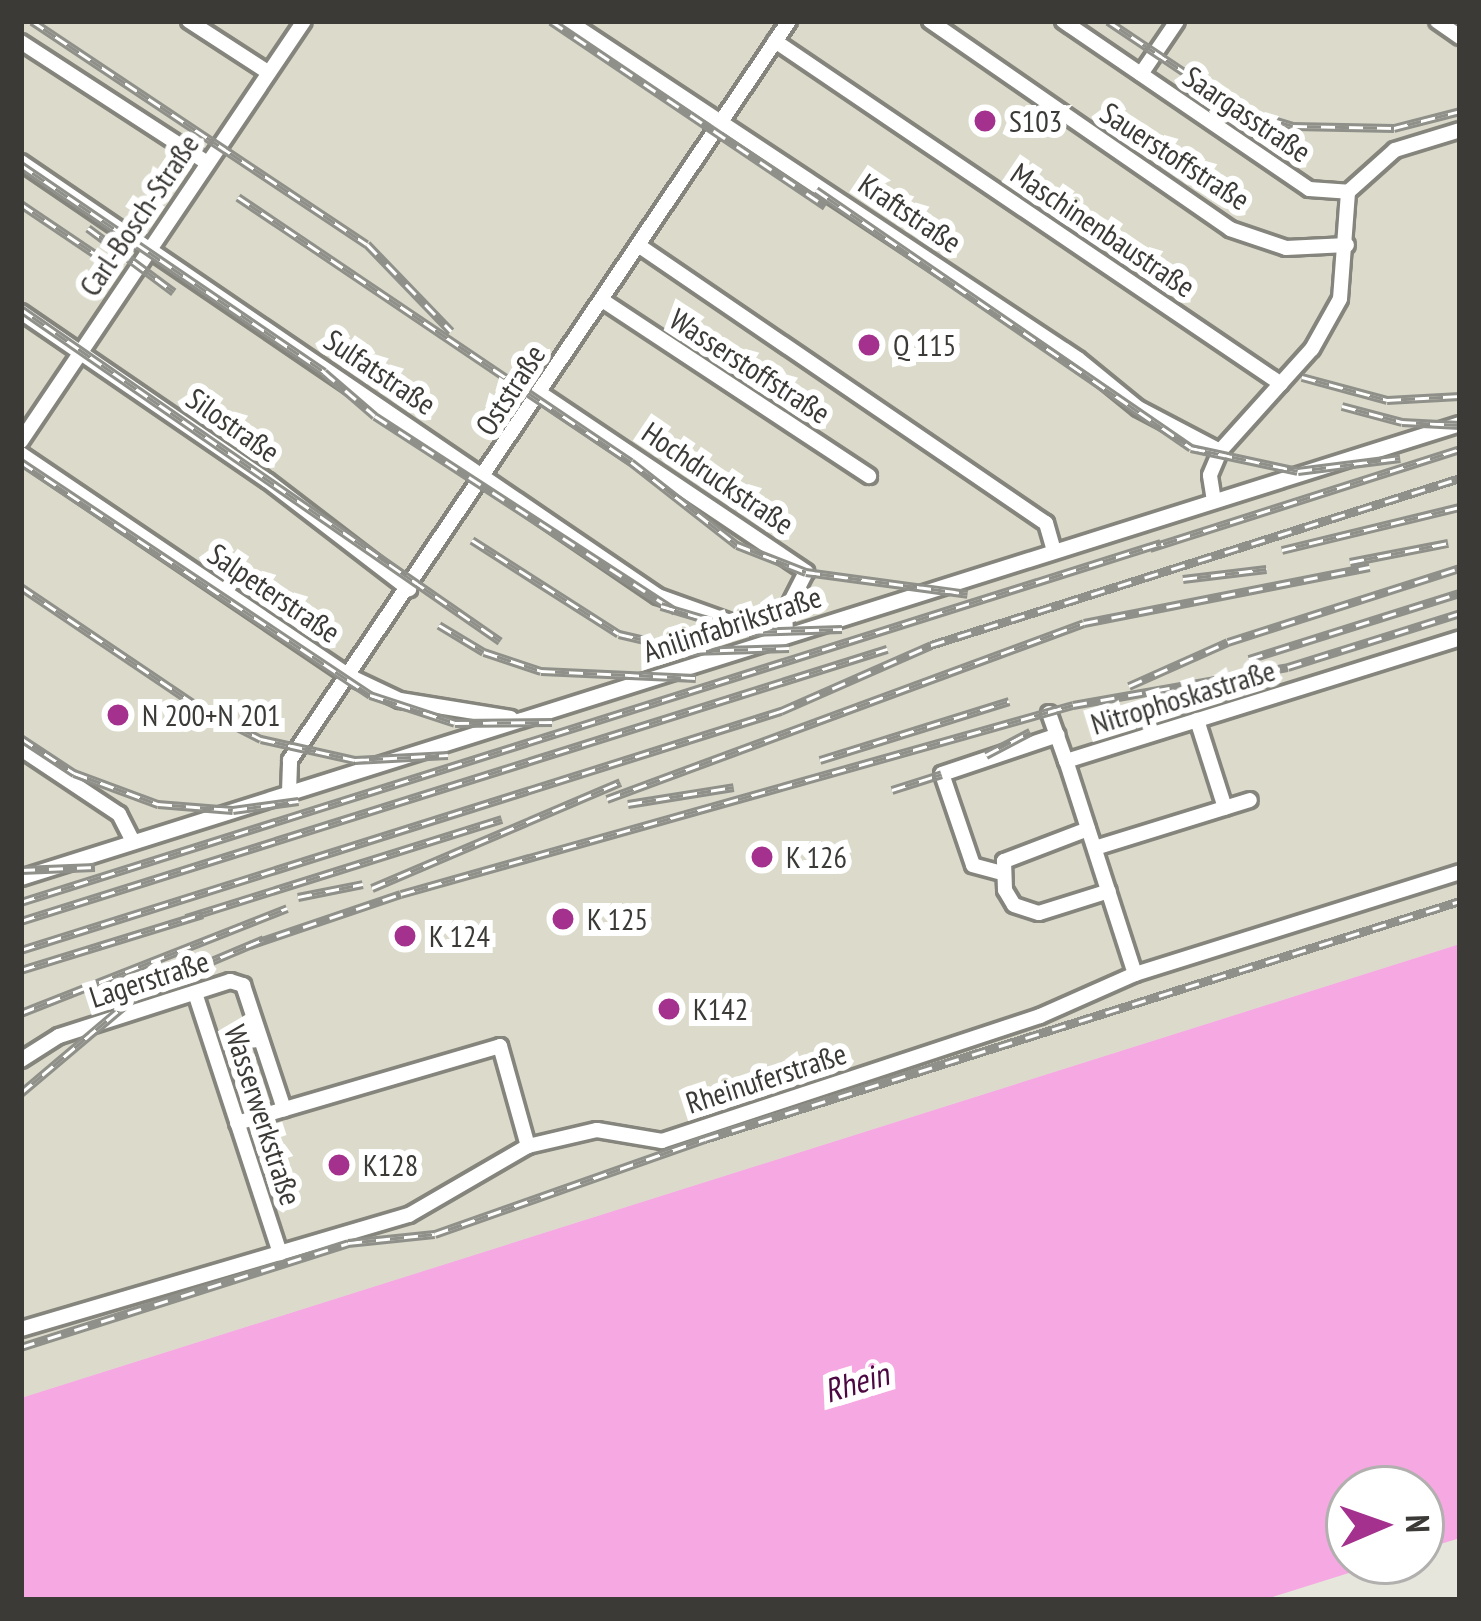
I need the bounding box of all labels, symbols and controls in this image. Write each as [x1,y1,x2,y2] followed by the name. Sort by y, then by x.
[1176,58,1318,170] street label: Saargasstraße
[1094,95,1256,217] street label: Sauerstoffstraße
[1009,103,1062,139] place label: S103
[972,108,998,134] marker: S103
[72,127,206,303] street label: Carl-Bosch-Straße
[1004,155,1202,305] street label: Maschinenbaustraße
[852,166,968,260] street label: Kraftstraße
[663,301,837,431] street label: Wasserstoffstraße
[318,322,442,422] street label: Sulfatstraße
[893,327,956,363] place label: Q 115
[856,332,882,358] marker: Q 115
[468,338,552,442] street label: Oststraße
[180,380,286,470] street label: Silostraße
[635,414,801,542] street label: Hochdruckstraße
[201,536,347,650] street label: Salpeterstraße
[638,578,826,670] street label: Anilinfabrikstraße
[1087,652,1279,742] street label: Nitrophoskastraße
[142,697,280,733] place label: N 200+N 201
[105,702,131,728] marker: N 200+N 201
[786,839,848,875] place label: K 126
[749,844,775,870] marker: K 126
[587,901,649,937] place label: K 125
[550,906,576,932] marker: K 125
[429,918,491,954] place label: K 124
[392,923,418,949] marker: K 124
[85,943,213,1015] street label: Lagerstraße
[693,991,748,1027] place label: K142
[656,996,682,1022] marker: K142
[217,1020,309,1210] street label: Wasserwerkstraße
[681,1035,851,1121] street label: Rheinuferstraße
[363,1147,418,1183] place label: K128
[326,1152,352,1178] marker: K128
[819,1353,893,1411] water label: Rhein
[1325,1465,1445,1585] north arrow
[1397,1514,1440,1533] text: N

